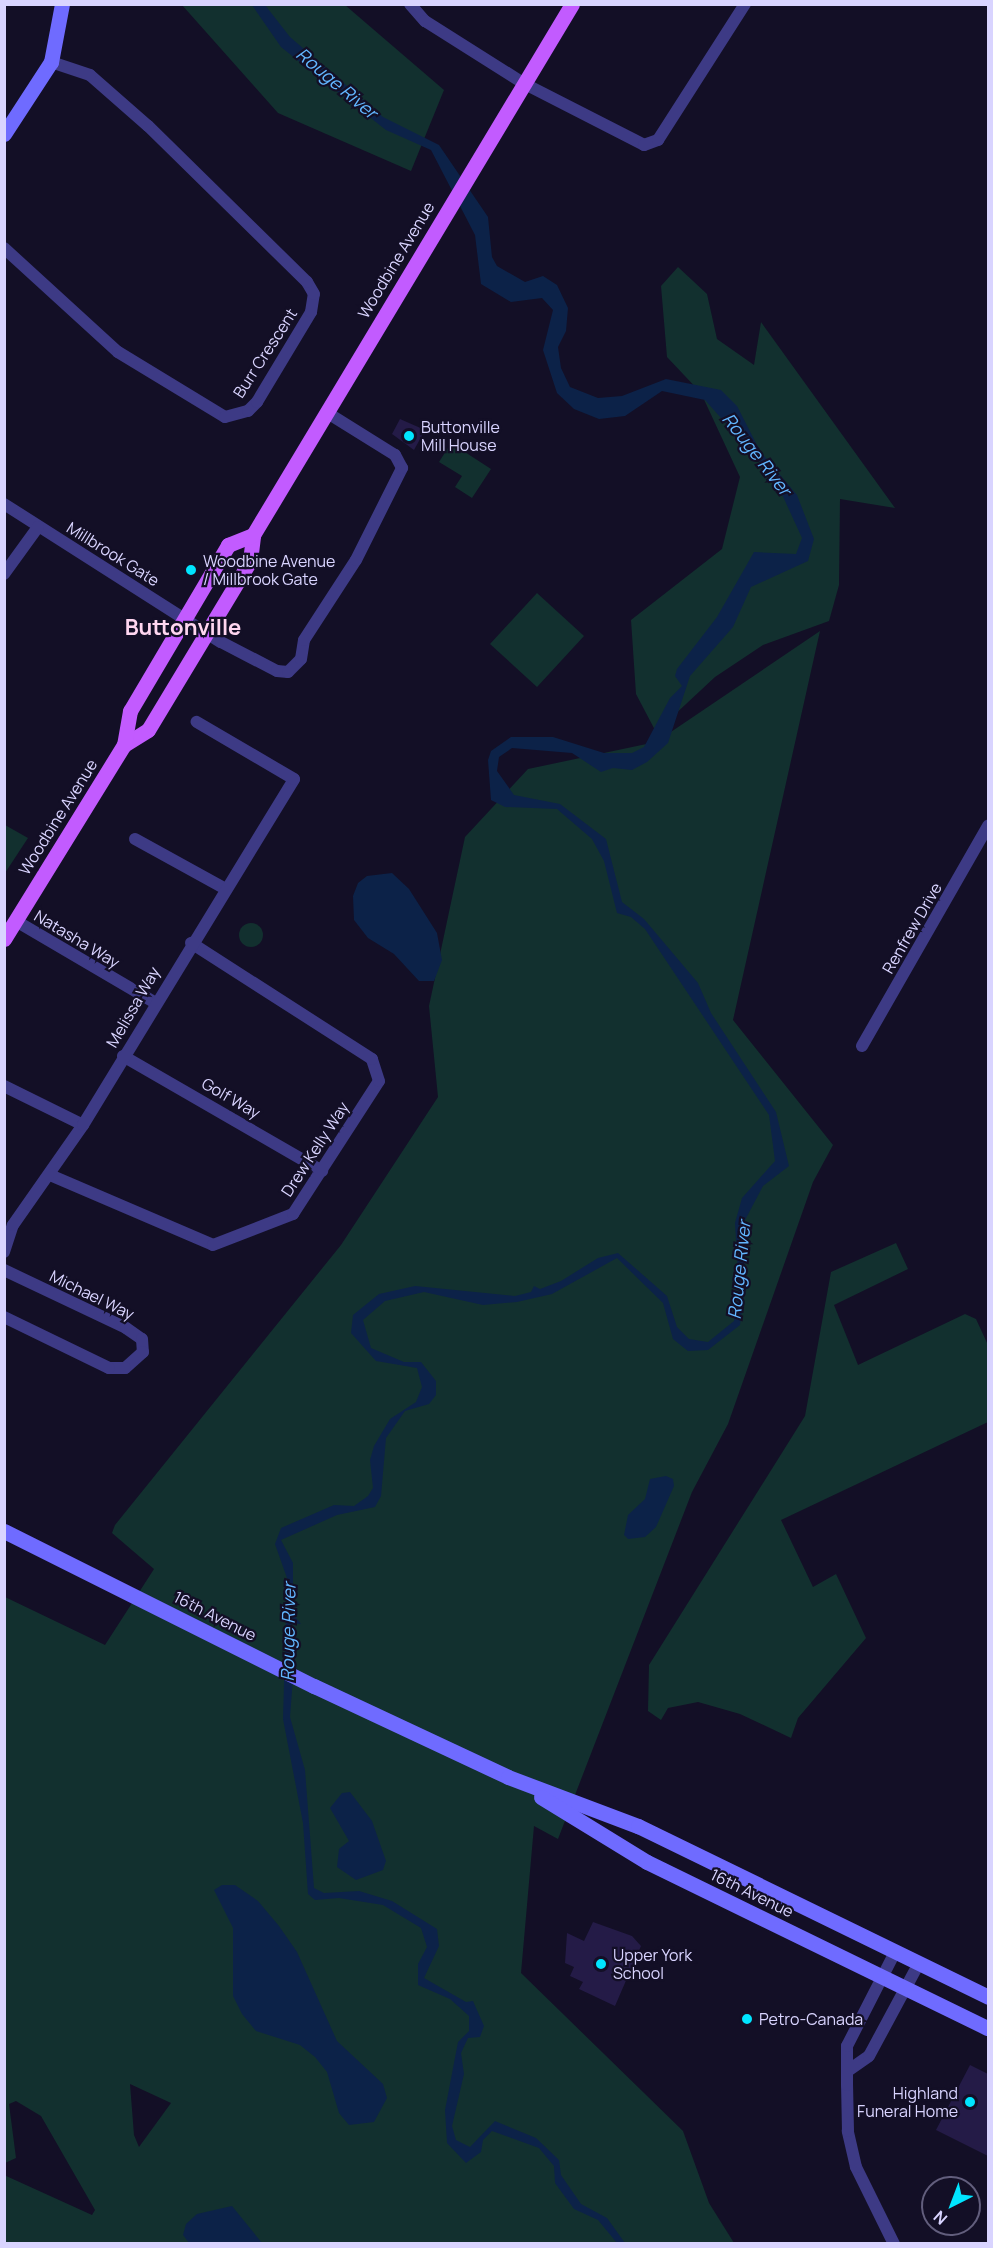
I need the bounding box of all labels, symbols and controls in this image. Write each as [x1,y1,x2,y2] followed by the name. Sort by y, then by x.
[292,43,382,123] water label: Rouge River
[354,198,438,322] street label: Woodbine Avenue
[229,305,301,401] street label: Burr Crescent
[718,408,796,500] water label: Rouge River
[421,417,500,455] place label: Buttonville Mill House
[402,429,416,443] marker: Buttonville Mill House
[63,518,163,590] street label: Millbrook Gate
[203,551,335,589] place label: Woodbine Avenue / Millbrook Gate
[184,563,198,577] marker: Woodbine Avenue / Millbrook Gate
[125,615,241,641] district label: Buttonville
[15,756,101,878] street label: Woodbine Avenue
[878,879,946,977] street label: Renfrew Drive
[31,906,123,972] street label: Natasha Way
[102,963,164,1051] street label: Melissa Way
[198,1074,264,1122] street label: Golf Way
[277,1098,353,1200] street label: Drew Kelly Way
[723,1220,755,1320] water label: Rouge River
[47,1266,137,1324] street label: Michael Way
[276,1582,300,1682] water label: Rouge River
[171,1587,259,1645] street label: 16th Avenue
[707,1865,797,1921] street label: 16th Avenue
[613,1945,692,1983] place label: Upper York School
[594,1957,608,1971] marker: Upper York School
[759,2009,863,2029] place label: Petro-Canada
[740,2012,754,2026] marker: Petro-Canada
[857,2083,958,2121] place label: Highland Funeral Home
[963,2095,977,2109] marker: Highland Funeral Home
[921,2176,981,2236] north arrow
[929,2206,952,2230] text: N

